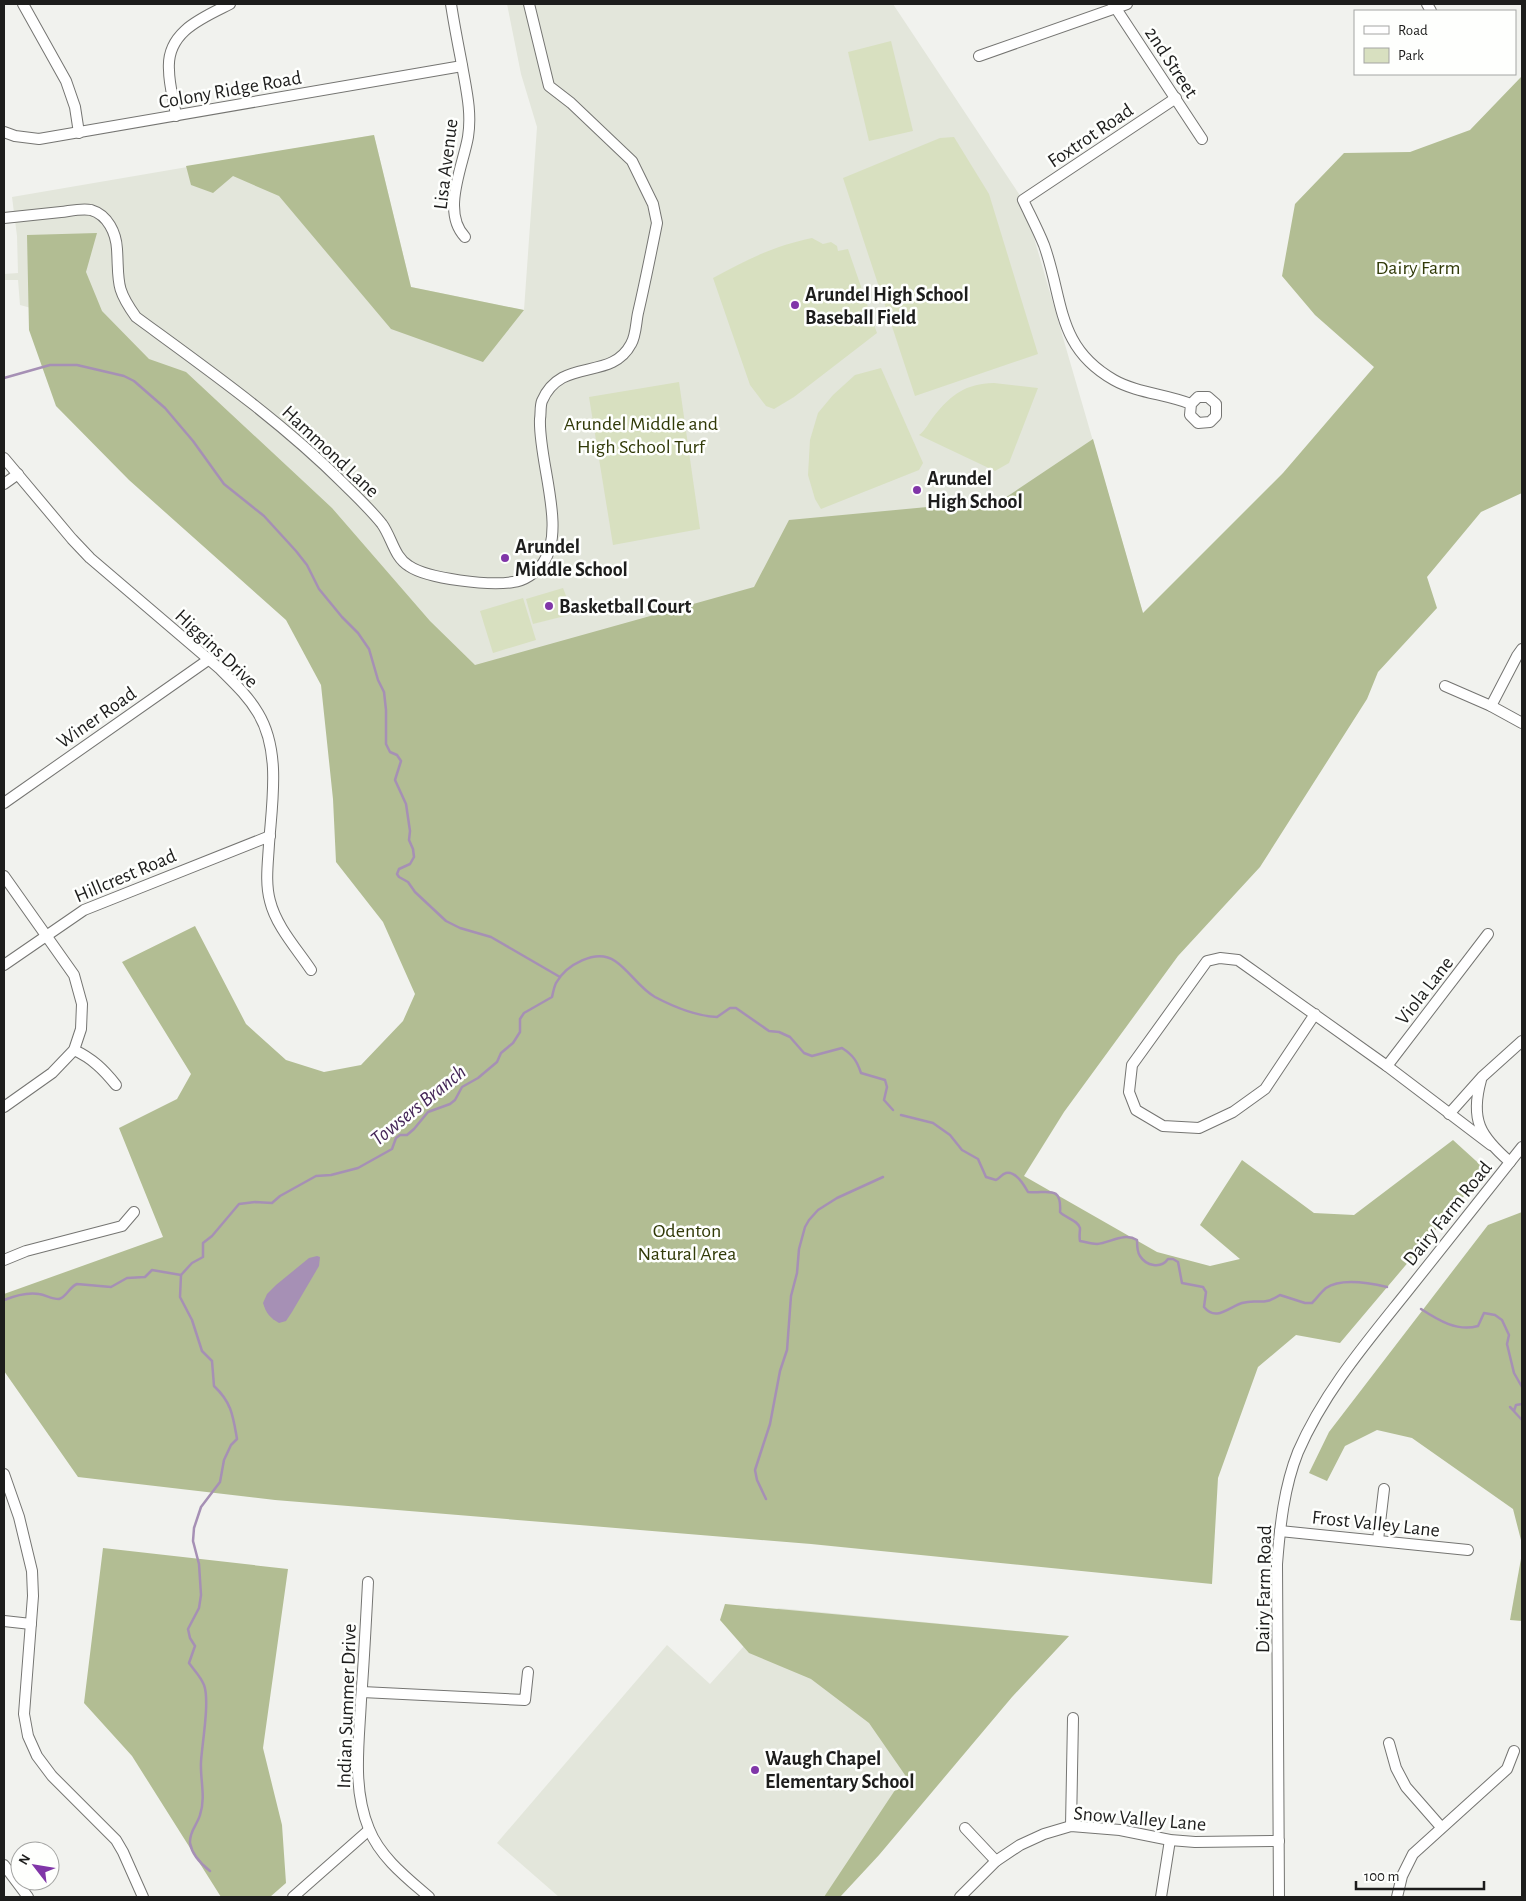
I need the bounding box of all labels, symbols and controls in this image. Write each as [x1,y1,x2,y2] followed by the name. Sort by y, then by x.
[1354,10,1516,75] legend
[1141,23,1202,102] street label: 2nd Street
[1398,23,1428,38] text: Road
[1398,48,1424,63] text: Park
[157,68,303,112] street label: Colony Ridge Road
[1044,100,1137,172] street label: Foxtrot Road
[430,118,461,211] street label: Lisa Avenue
[1375,258,1461,278] park label: Dairy Farm
[805,285,969,328] place label: Arundel High School Baseball Field
[789,299,801,311] marker: Arundel High School Baseball Field
[278,402,383,502] street label: Hammond Lane
[564,414,718,457] park label: Arundel Middle and High School Turf
[927,469,1023,512] place label: Arundel High School
[911,484,923,496] marker: Arundel High School
[515,537,628,580] place label: Arundel Middle School
[499,552,511,564] marker: Arundel Middle School
[559,597,692,617] place label: Basketball Court
[543,600,555,612] marker: Basketball Court
[171,605,262,692] street label: Higgins Drive
[53,683,140,752] street label: Winer Road
[72,846,179,906] street label: Hillcrest Road
[1392,953,1457,1028] street label: Viola Lane
[367,1061,470,1150] water label: Towsers Branch
[1400,1158,1496,1270] street label: Dairy Farm Road
[638,1221,736,1264] park label: Odenton Natural Area
[1311,1507,1441,1541] street label: Frost Valley Lane
[1253,1525,1275,1653] street label: Dairy Farm Road
[334,1623,360,1789] street label: Indian Summer Drive
[765,1749,914,1792] place label: Waugh Chapel Elementary School
[749,1764,761,1776] marker: Waugh Chapel Elementary School
[1073,1803,1207,1835] street label: Snow Valley Lane
[10,1841,60,1891] north arrow
[16,1852,33,1868] text: N
[1356,1858,1484,1890] scale bar
[1364,1869,1399,1884] text: 100 m

